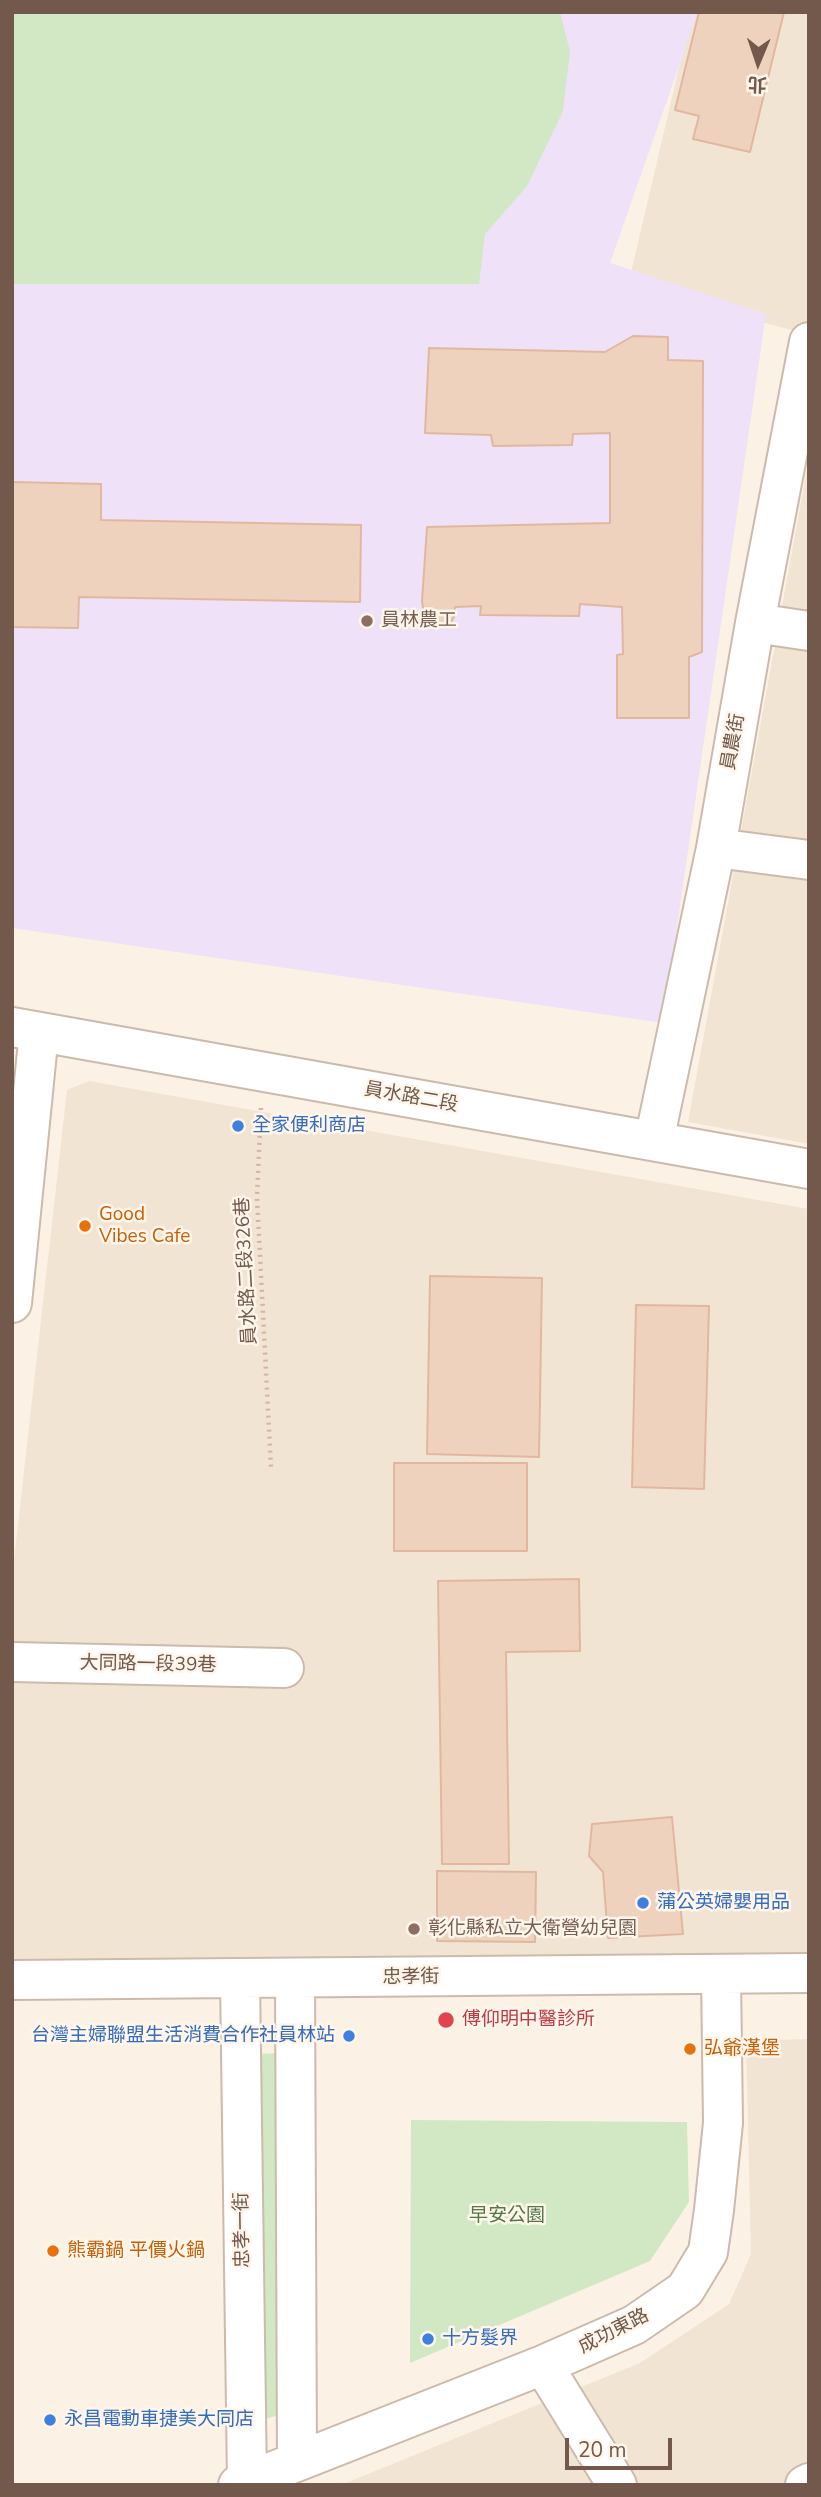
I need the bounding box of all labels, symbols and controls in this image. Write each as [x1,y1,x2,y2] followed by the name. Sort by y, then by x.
[723,28,793,98] north arrow
[747,71,767,97] text: 北
[381,610,457,632] place label: 員林農工
[359,613,375,629] marker: 員林農工
[718,712,750,772] street label: 員農街
[362,1079,460,1117] street label: 員水路二段
[252,1115,366,1137] place label: 全家便利商店
[230,1118,246,1134] marker: 全家便利商店
[232,1196,262,1346] street label: 員水路二段326巷
[99,1204,190,1248] place label: Good Vibes Cafe
[77,1218,93,1234] marker: Good Vibes Cafe
[79,1652,217,1678] street label: 大同路一段39巷
[657,1892,790,1914] place label: 蒲公英婦嬰用品
[635,1895,651,1911] marker: 蒲公英婦嬰用品
[428,1918,637,1940] place label: 彰化縣私立大衛營幼兒園
[406,1921,422,1937] marker: 彰化縣私立大衛營幼兒園
[382,1966,440,1990] street label: 忠孝街
[462,2009,595,2031] place label: 傅仰明中醫診所
[436,2010,456,2030] marker: 傅仰明中醫診所
[31,2025,335,2047] place label: 台灣主婦聯盟生活消費合作社員林站
[341,2028,357,2044] marker: 台灣主婦聯盟生活消費合作社員林站
[704,2038,780,2060] place label: 弘爺漢堡
[682,2041,698,2057] marker: 弘爺漢堡
[231,2192,255,2268] street label: 忠孝一街
[469,2205,545,2227] park label: 早安公園
[67,2240,205,2262] place label: 熊霸鍋 平價火鍋
[45,2243,61,2259] marker: 熊霸鍋 平價火鍋
[575,2305,653,2359] street label: 成功東路
[442,2328,518,2350] place label: 十方髮界
[420,2331,436,2347] marker: 十方髮界
[64,2409,254,2431] place label: 永昌電動車捷美大同店
[42,2412,58,2428] marker: 永昌電動車捷美大同店
[569,2424,676,2468] scale bar
[578,2436,627,2464] text: 20 m

